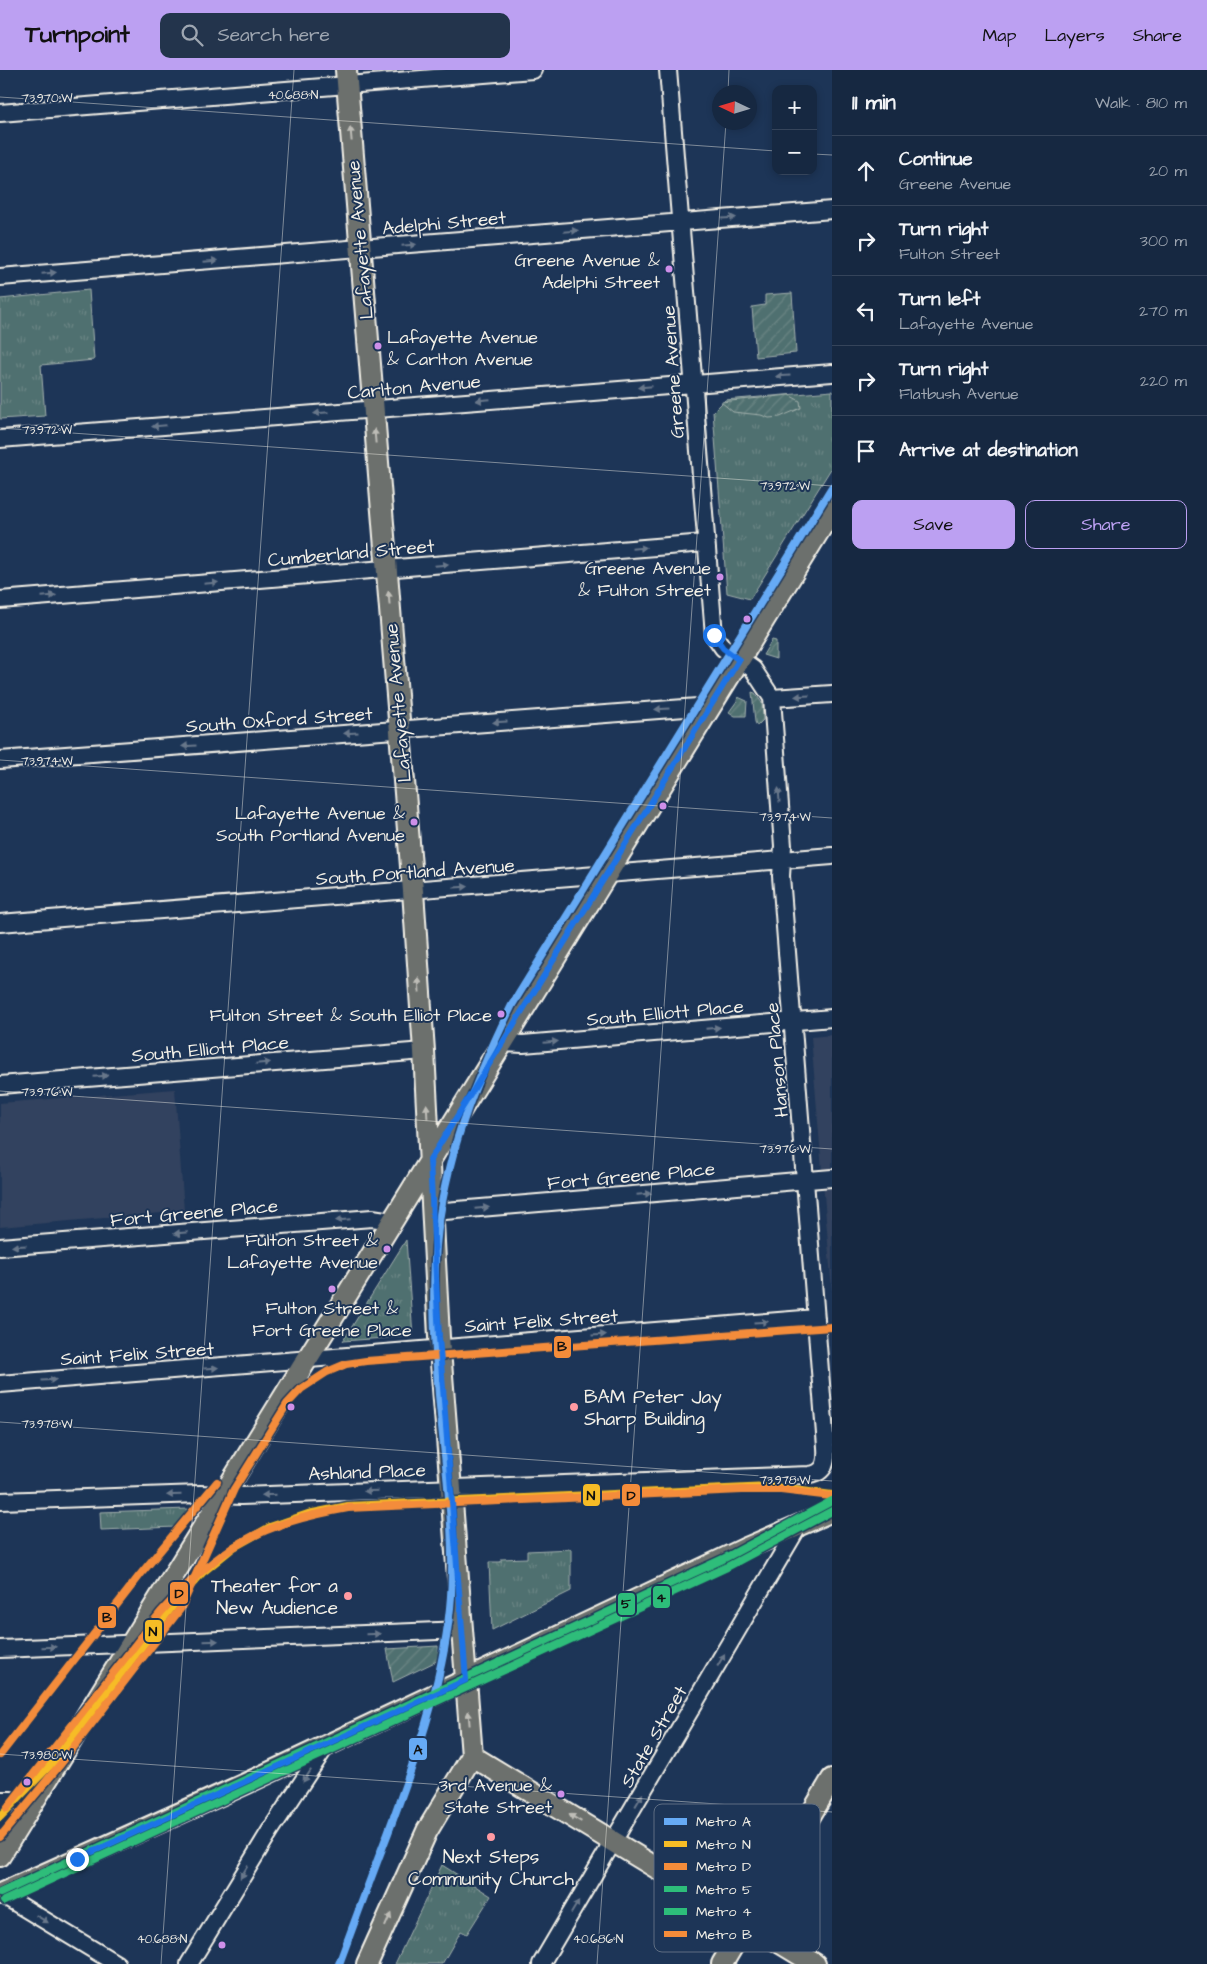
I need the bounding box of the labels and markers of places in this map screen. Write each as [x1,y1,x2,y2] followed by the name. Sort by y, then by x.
[514,248,661,295] place label: Greene Avenue & Adelphi Street
[664,264,674,274] marker: Greene Avenue & Adelphi Street
[387,325,538,372] place label: Lafayette Avenue & Carlton Avenue
[373,341,383,351] marker: Lafayette Avenue & Carlton Avenue
[578,556,712,603] place label: Greene Avenue & Fulton Street
[715,572,725,582] marker: Greene Avenue & Fulton Street
[742,614,752,624] unlabelled marker
[216,801,405,848] place label: Lafayette Avenue & South Portland Avenue
[658,801,668,811] unlabelled marker
[409,817,419,827] marker: Lafayette Avenue & South Portland Avenue
[209,1003,492,1028] place label: Fulton Street & South Elliot Place
[496,1009,506,1019] marker: Fulton Street & South Elliot Place
[227,1228,378,1276] place label: Fulton Street & Lafayette Avenue
[382,1244,392,1254] marker: Fulton Street & Lafayette Avenue
[327,1284,337,1294] marker: Fulton Street & Fort Greene Place
[252,1296,412,1343] place label: Fulton Street & Fort Greene Place
[584,1384,722,1434] place label: BAM Peter Jay Sharp Building
[568,1401,580,1413] marker: BAM Peter Jay Sharp Building
[286,1402,296,1412] unlabelled marker
[211,1573,338,1622] place label: Theater for a New Audience
[342,1590,354,1602] marker: Theater for a New Audience
[439,1773,553,1820] place label: 3rd Avenue & State Street
[22,1777,32,1787] unlabelled marker
[556,1789,566,1799] marker: 3rd Avenue & State Street
[485,1831,497,1843] marker: Next Steps Community Church
[408,1844,575,1894] place label: Next Steps Community Church
[217,1940,227,1950] unlabelled marker

